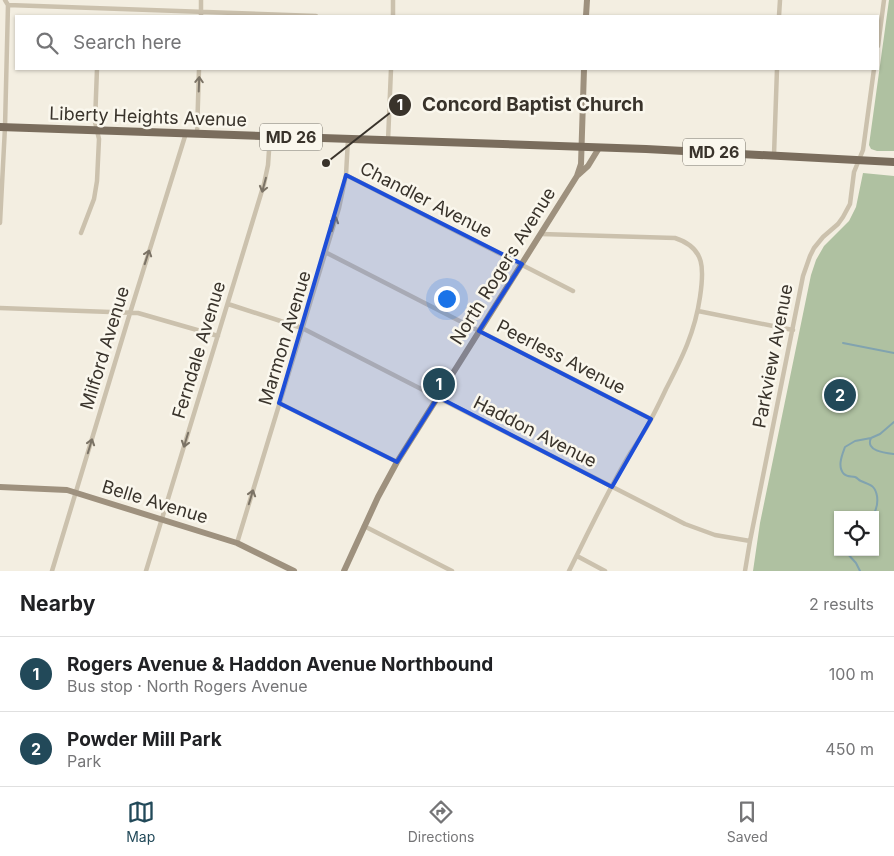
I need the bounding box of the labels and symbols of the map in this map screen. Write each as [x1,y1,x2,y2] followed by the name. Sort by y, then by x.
[194,76,203,92] one-way arrow
[387,88,654,122] callout: Concord Baptist Church
[422,93,644,116] text: Concord Baptist Church
[397,95,403,114] text: 1
[49,103,247,130] street label: Liberty Heights Avenue
[260,124,322,150] road number: MD 26
[683,138,745,166] road number: MD 26
[357,157,496,242] street label: Chandler Avenue
[259,176,268,192] one-way arrow
[446,183,560,348] street label: North Rogers Avenue
[330,216,340,232] one-way arrow
[143,250,153,266] one-way arrow
[254,268,315,407] street label: Marmon Avenue
[168,279,229,421] street label: Ferndale Avenue
[748,282,797,430] street label: Parkview Avenue
[76,284,133,412] street label: Milford Avenue
[434,286,460,312] your location
[493,315,629,398] street label: Peerless Avenue
[423,365,455,403] pin: 1
[824,376,856,414] pin: 2
[470,391,600,472] street label: Haddon Avenue
[180,432,190,448] one-way arrow
[85,439,95,455] one-way arrow
[100,475,211,528] street label: Belle Avenue
[246,489,256,505] one-way arrow

